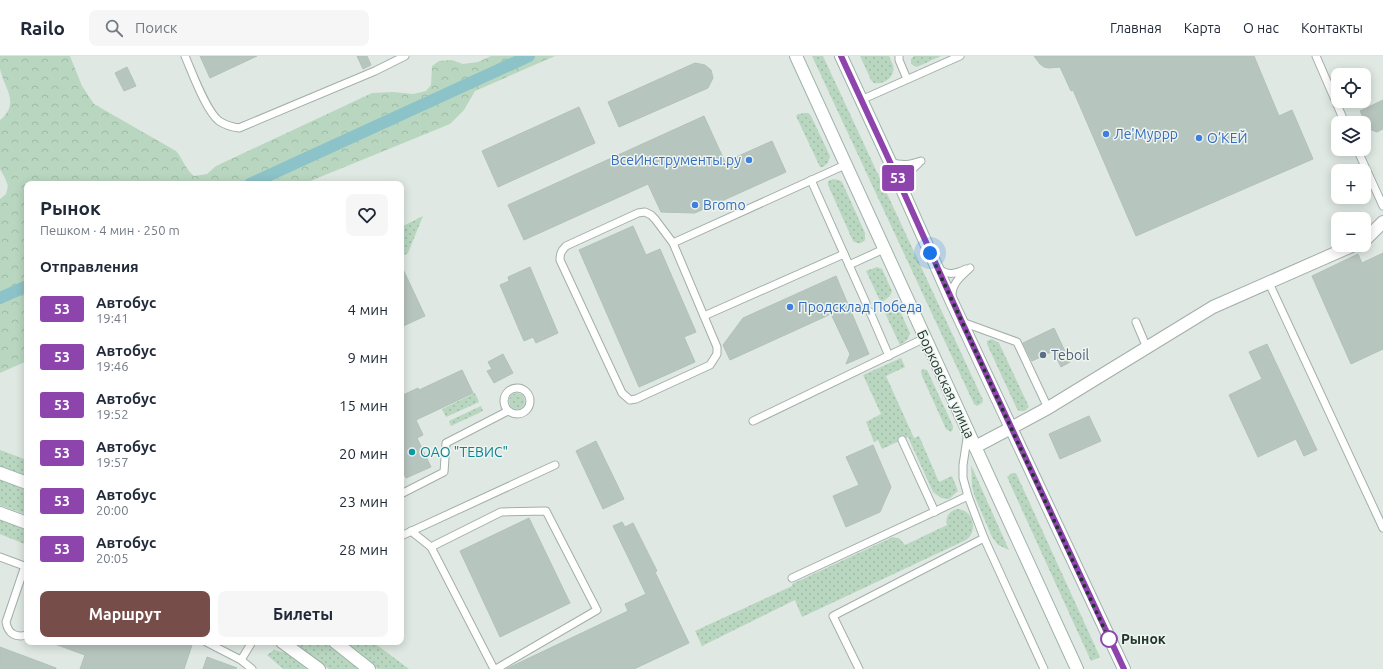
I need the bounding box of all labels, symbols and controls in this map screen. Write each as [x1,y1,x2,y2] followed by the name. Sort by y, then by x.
[89,10,369,46] search box
[20,17,65,39] text: Railo
[103,17,125,39] icon: search
[135,19,178,36] text: Поиск
[1110,20,1162,36] text: Главная
[1184,20,1221,36] text: Карта
[1243,20,1279,36] text: О нас
[1301,20,1363,36] text: Контакты
[1331,68,1371,252] map controls
[1331,68,1371,108] button: locate
[1331,116,1371,156] button: layers
[1114,126,1178,142] place label: Ле'Муррр
[1101,129,1111,139] marker: Ле'Муррр
[1207,129,1248,146] place label: О’КЕЙ
[1194,133,1204,143] marker: О’КЕЙ
[611,152,741,168] place label: ВсеИнструменты.ру
[744,155,754,165] marker: ВсеИнструменты.ру
[1331,164,1371,204] button: +
[880,165,916,191] line badge: 53
[890,170,906,186] text: 53
[346,194,388,236] button: heart
[40,197,101,219] text: Рынок
[703,197,746,213] place label: Bromo
[690,200,700,210] marker: Bromo
[1331,212,1371,252] button: −
[40,223,180,237] text: Пешком · 4 мин · 250 m
[920,243,940,263] your location
[40,258,139,275] text: Отправления
[96,294,156,311] text: Автобус
[798,299,922,315] place label: Продсклад Победа
[54,301,70,317] text: 53
[348,301,388,318] text: 4 мин
[785,302,795,312] marker: Продсклад Победа
[96,311,129,325] text: 19:41
[914,327,978,441] street label: Борковская улица
[96,342,156,359] text: Автобус
[1051,347,1090,363] place label: Teboil
[54,349,70,365] text: 53
[348,349,388,366] text: 9 мин
[1038,350,1048,360] marker: Teboil
[96,359,129,373] text: 19:46
[96,390,156,407] text: Автобус
[54,397,70,413] text: 53
[339,397,388,414] text: 15 мин
[96,407,129,421] text: 19:52
[96,438,156,455] text: Автобус
[420,444,508,460] place label: ОАО "ТЕВИС"
[54,445,70,461] text: 53
[339,445,388,462] text: 20 мин
[407,447,417,457] marker: ОАО "ТЕВИС"
[96,455,129,469] text: 19:57
[96,486,156,503] text: Автобус
[54,493,70,509] text: 53
[339,493,388,510] text: 23 мин
[96,503,129,517] text: 20:00
[96,534,156,551] text: Автобус
[54,541,70,557] text: 53
[339,541,388,558] text: 28 мин
[96,551,129,565] text: 20:05
[40,591,210,637] button: Маршрут
[218,591,388,637] button: Билеты
[1100,630,1118,648] marker: Рынок
[1121,631,1166,647] place label: Рынок

